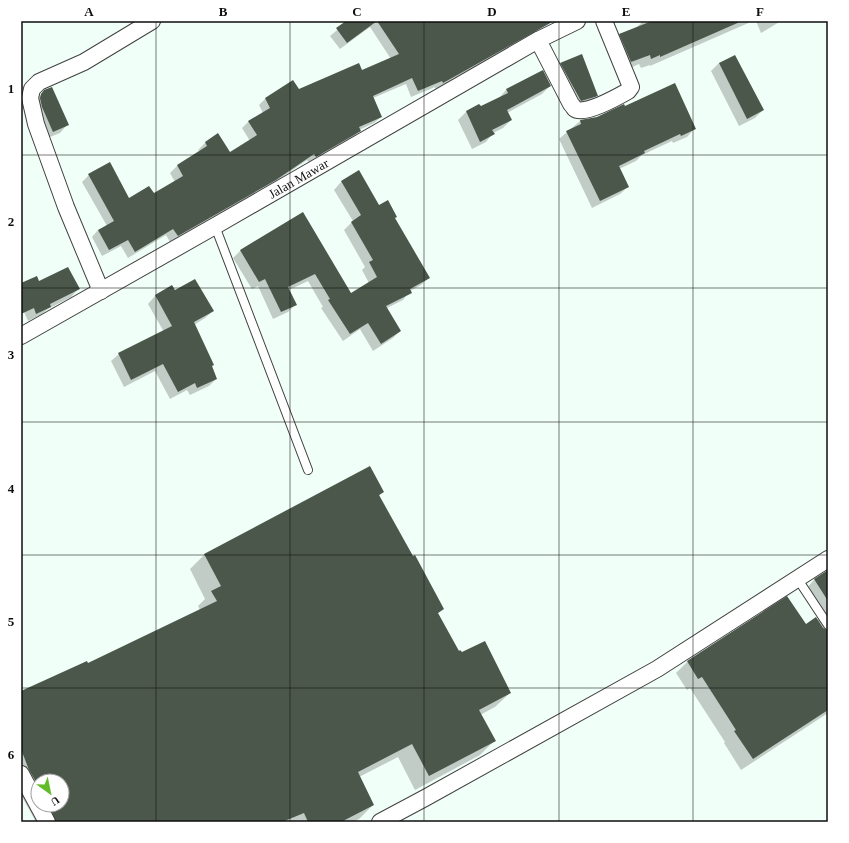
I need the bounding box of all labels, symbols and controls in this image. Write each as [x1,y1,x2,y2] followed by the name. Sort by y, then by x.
[84,4,94,19] text: A
[219,4,228,19] text: B
[352,4,362,19] text: C
[487,4,497,19] text: D
[622,4,630,19] text: E
[756,4,764,19] text: F
[8,81,14,96] text: 1
[266,155,332,202] street label: Jalan Mawar
[8,214,14,229] text: 2
[8,347,15,362] text: 3
[8,481,15,496] text: 4
[8,614,15,629] text: 5
[8,747,15,762] text: 6
[30,773,70,813] north arrow
[49,794,62,809] text: U

